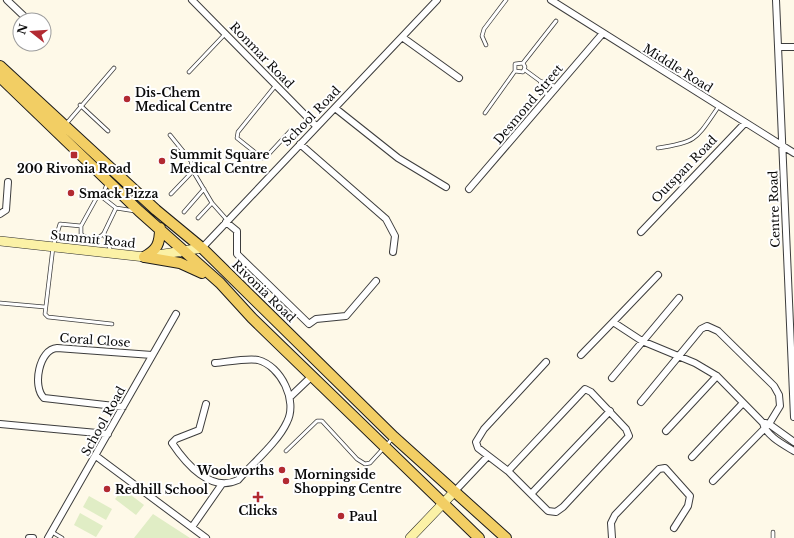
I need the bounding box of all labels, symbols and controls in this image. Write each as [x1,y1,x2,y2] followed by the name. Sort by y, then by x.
[12,12,52,52] north arrow
[227,19,297,91] street label: Ronmar Road
[14,21,31,36] text: N
[640,41,716,95] street label: Middle Road
[490,61,566,147] street label: Desmond Street
[279,83,343,149] street label: School Road
[135,85,232,114] place label: Dis-Chem Medical Centre
[122,94,132,104] marker: Dis-Chem Medical Centre
[648,132,720,206] street label: Outspan Road
[170,147,269,176] place label: Summit Square Medical Centre
[69,150,79,160] marker: 200 Rivonia Road
[157,156,167,166] marker: Summit Square Medical Centre
[17,161,132,176] place label: 200 Rivonia Road
[765,170,783,248] street label: Centre Road
[79,186,158,201] place label: Smack Pizza
[66,188,76,198] marker: Smack Pizza
[50,227,136,251] street label: Summit Road
[229,257,299,325] street label: Rivonia Road
[59,330,131,350] street label: Coral Close
[78,384,128,458] street label: School Road
[196,463,274,478] place label: Woolworths
[277,465,287,475] marker: Woolworths
[294,467,402,496] place label: Morningside Shopping Centre
[281,476,291,486] marker: Morningside Shopping Centre
[115,482,209,497] place label: Redhill School
[102,484,112,494] marker: Redhill School
[253,492,263,502] marker: Clicks
[239,503,278,518] place label: Clicks
[349,509,378,524] place label: Paul
[336,511,346,521] marker: Paul

